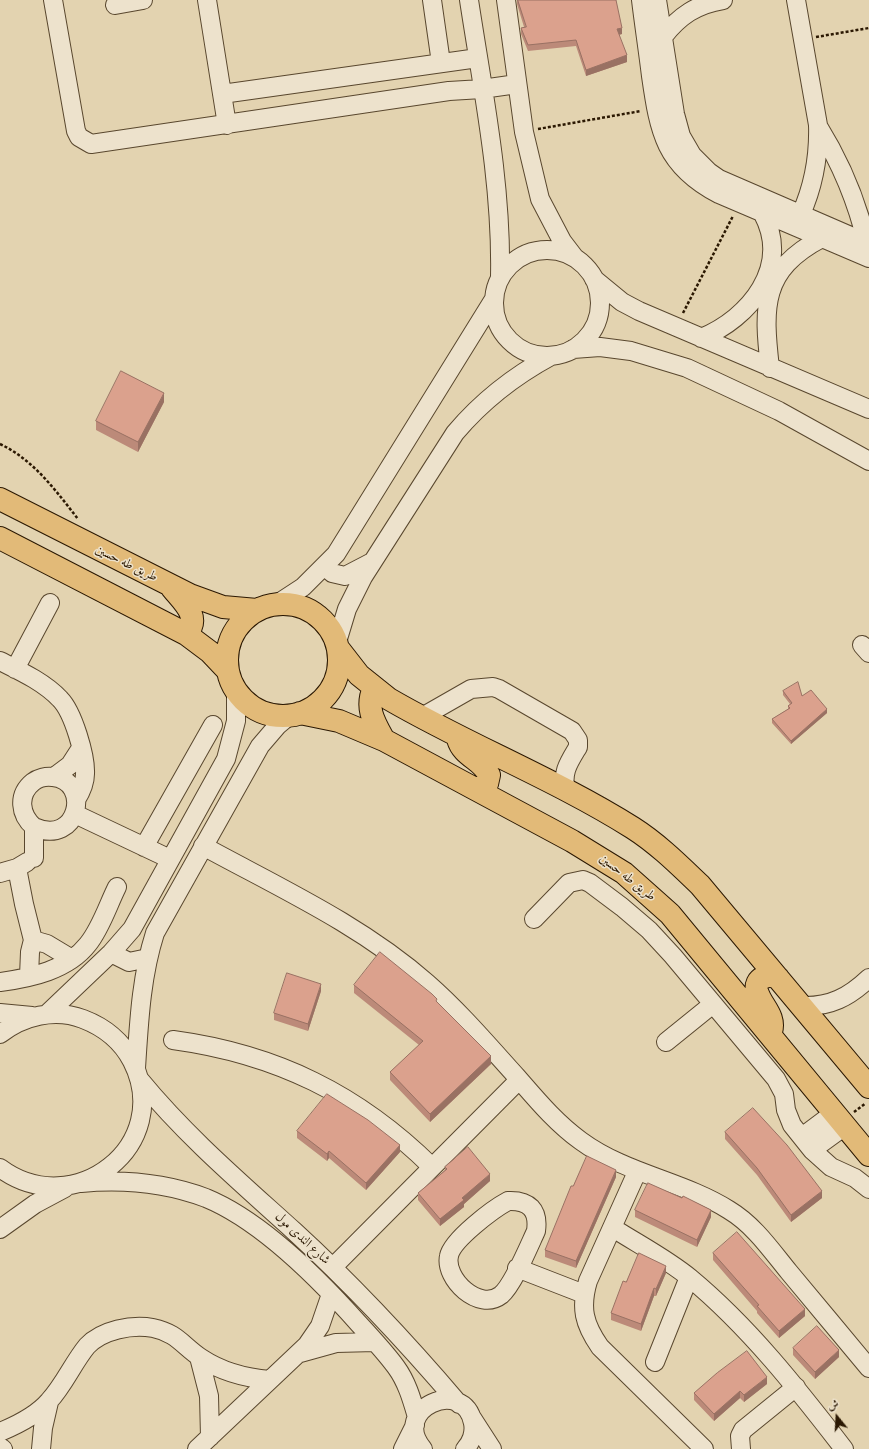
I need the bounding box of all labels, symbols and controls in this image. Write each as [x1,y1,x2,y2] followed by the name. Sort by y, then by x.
[92,542,160,586] street label: طريق طه حسين
[596,851,658,905] street label: طريق طه حسين
[271,1210,333,1268] street label: شارع الندى مول
[817,1397,857,1437] north arrow
[826,1397,840,1413] text: ش

